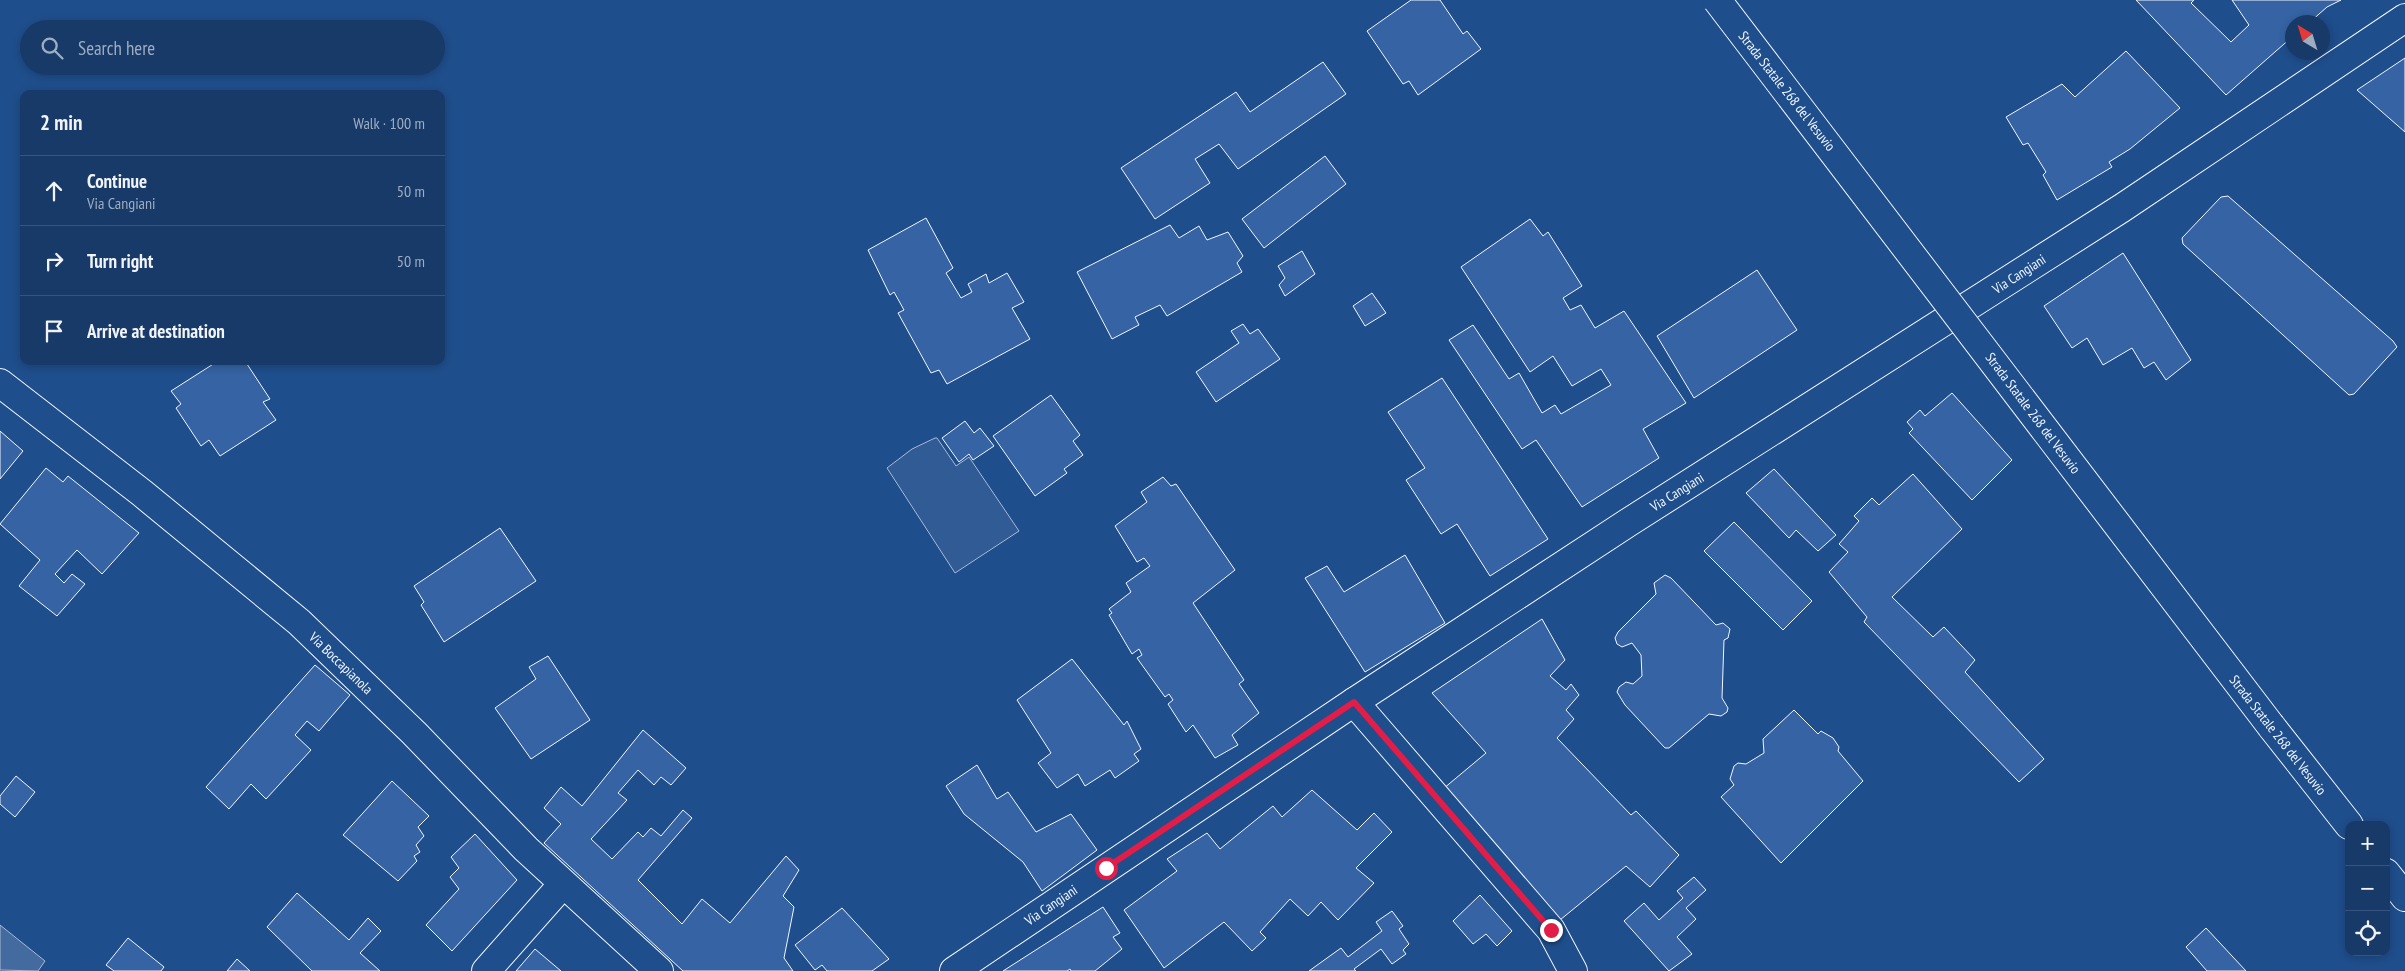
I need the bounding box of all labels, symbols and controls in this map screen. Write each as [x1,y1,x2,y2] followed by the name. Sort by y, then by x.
[2285,15,2330,60] north arrow
[20,20,445,75] search box
[1735,27,1839,155] street label: Strada Statale 268 del Vesuvio
[38,34,66,62] icon: search
[78,36,155,60] text: Search here
[40,109,82,136] text: 2 min
[353,113,425,133] text: Walk · 100 m
[87,169,147,193] text: Continue
[40,177,68,205] icon: ahead
[397,181,425,201] text: 50 m
[87,193,156,213] text: Via Cangiani
[40,247,68,275] icon: right
[87,249,153,273] text: Turn right
[1988,250,2049,298] street label: Via Cangiani
[397,251,425,271] text: 50 m
[40,317,68,345] icon: arrive
[87,319,225,343] text: Arrive at destination
[1981,349,2085,477] street label: Strada Statale 268 del Vesuvio
[1646,468,1707,516] street label: Via Cangiani
[305,627,377,698] street label: Via Boccapianola
[2226,671,2330,799] street label: Strada Statale 268 del Vesuvio
[2345,821,2390,956] map controls
[2345,821,2390,866] button: +
[1095,857,1118,880] route start
[2345,866,2390,911] button: −
[1020,881,1081,930] street label: Via Cangiani
[2345,911,2390,956] button: locate
[1540,919,1563,942] route end

